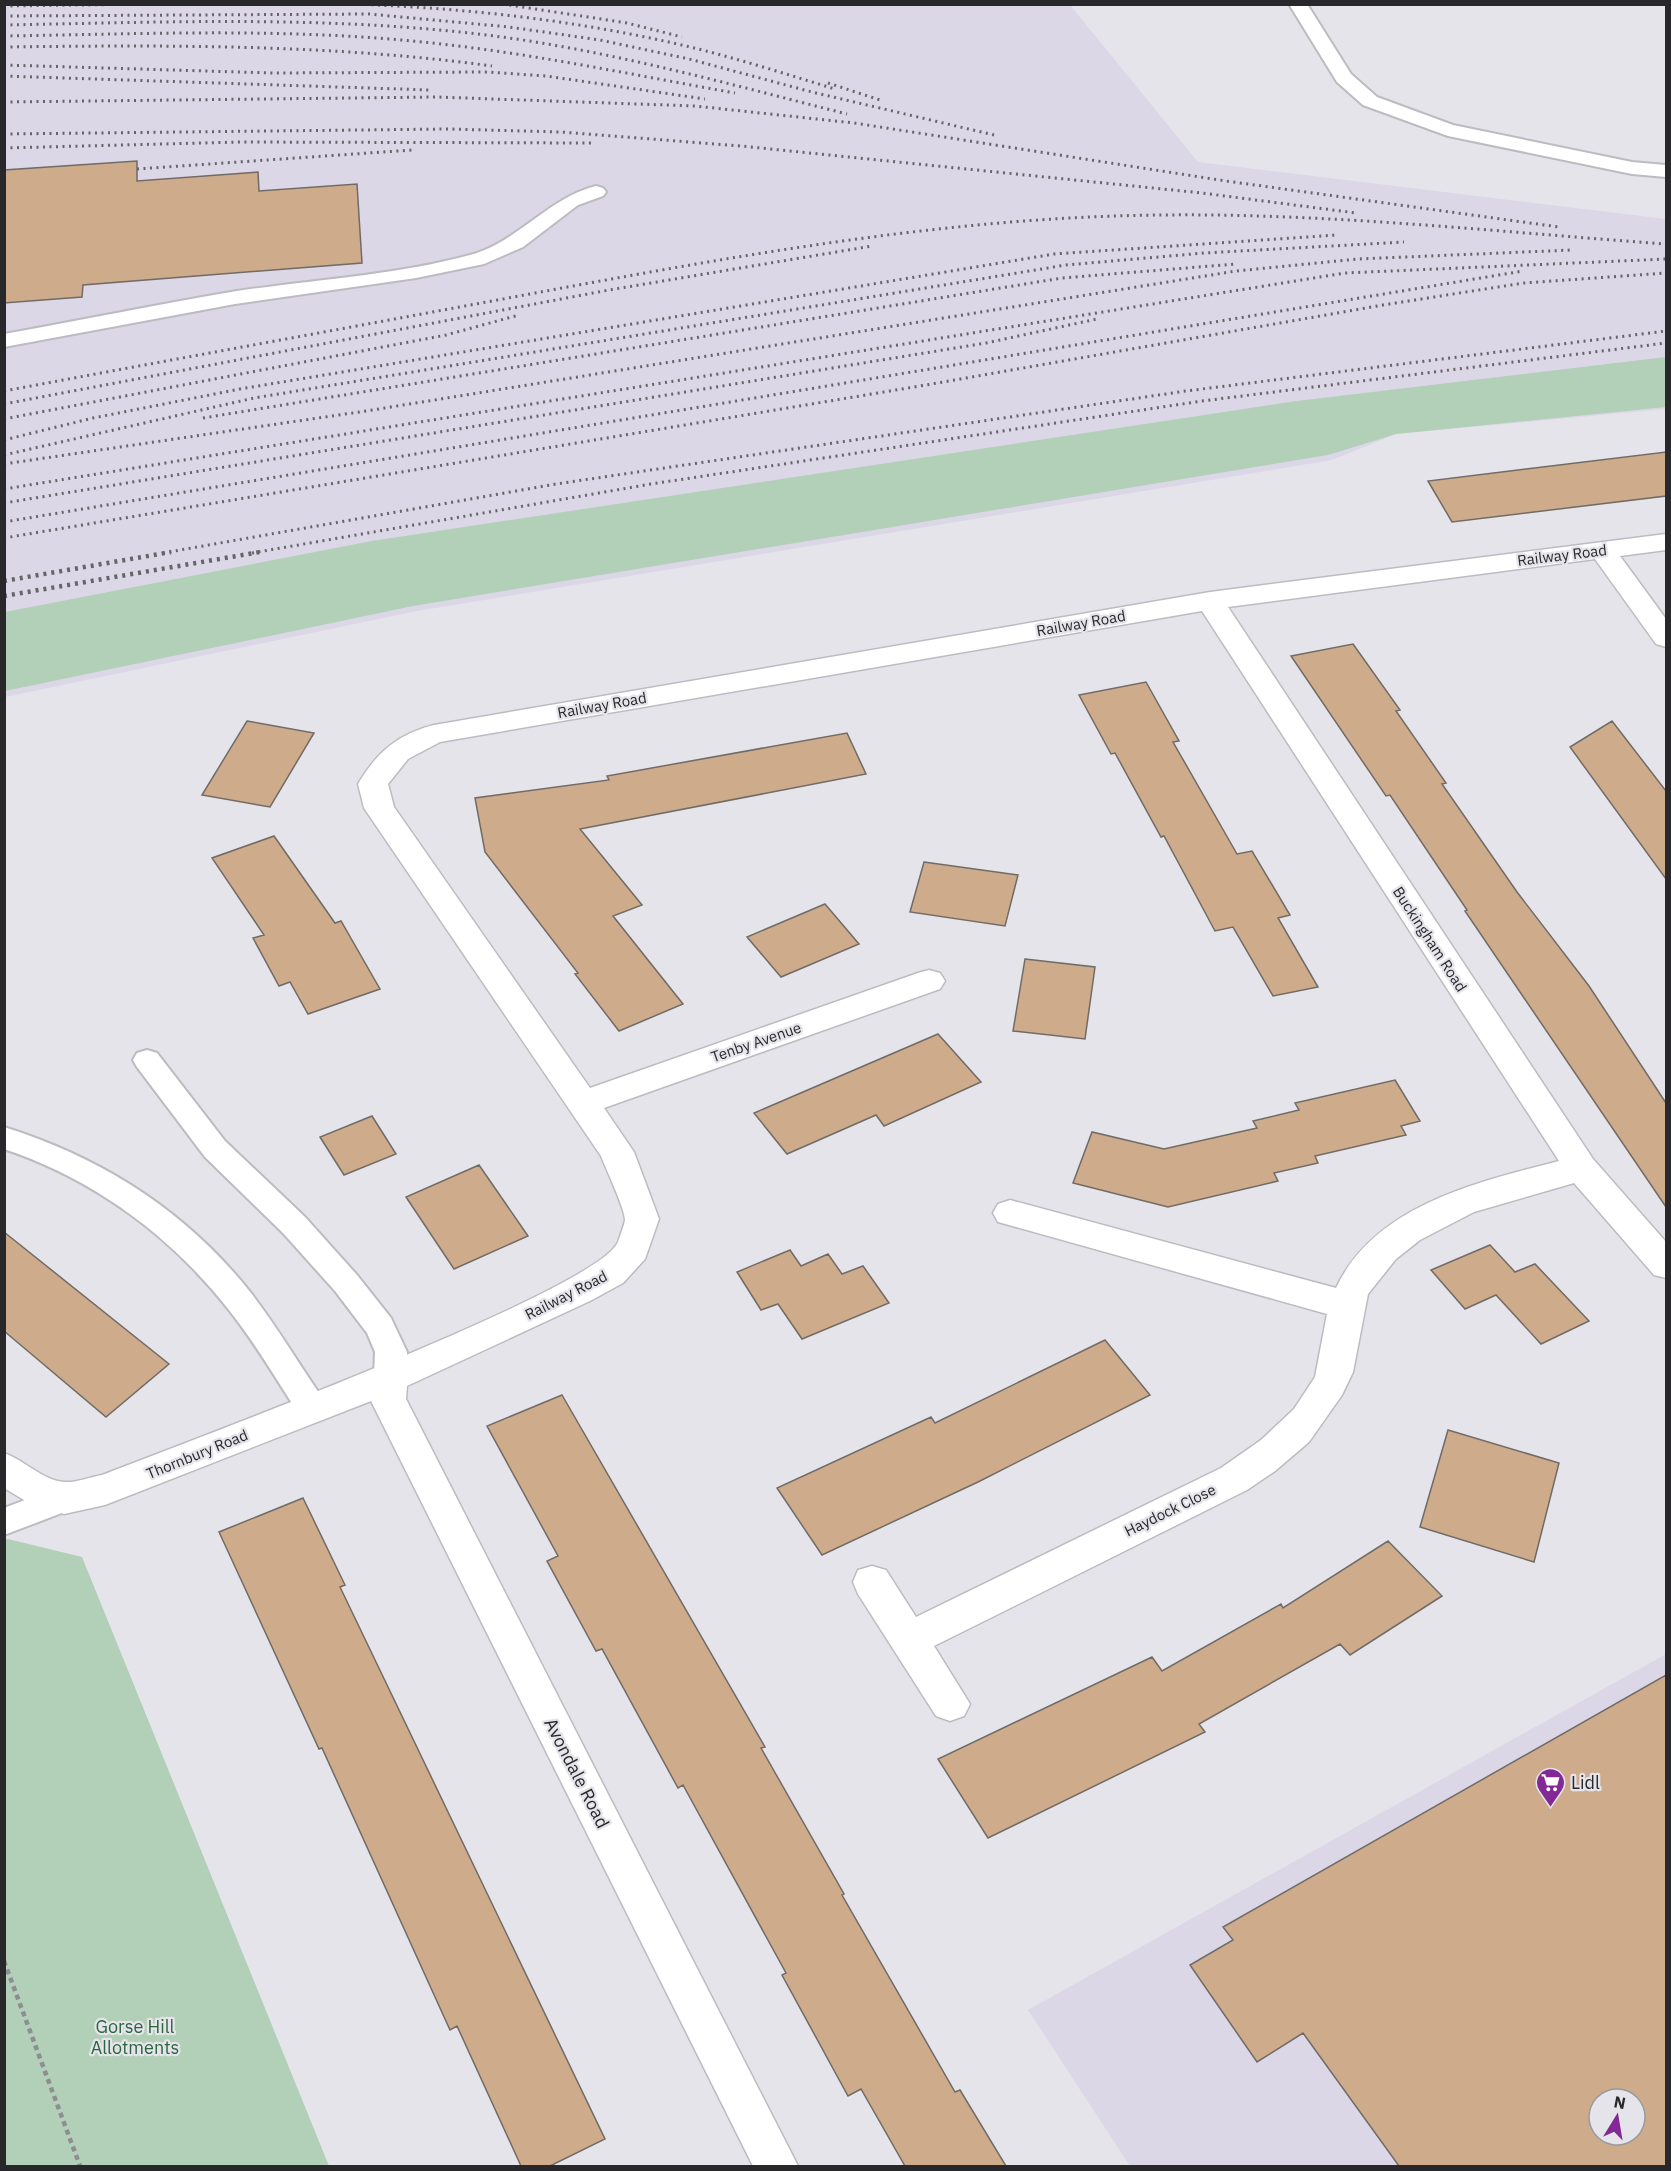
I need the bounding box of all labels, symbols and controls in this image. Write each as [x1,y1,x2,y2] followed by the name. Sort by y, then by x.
[1516,540,1608,570] street label: Railway Road
[1035,606,1127,640] street label: Railway Road
[556,688,648,722] street label: Railway Road
[1389,883,1471,995] street label: Buckingham Road
[708,1018,804,1066] street label: Tenby Avenue
[522,1266,610,1324] street label: Railway Road
[143,1425,251,1483] street label: Thornbury Road
[1121,1480,1219,1540] street label: Haydock Close
[539,1714,615,1832] street label: Avondale Road
[1534,1766,1566,1808] supermarket icon: Lidl
[1571,1771,1600,1794] place label: Lidl
[91,2015,179,2059] park label: Gorse Hill Allotments
[1587,2087,1647,2147] north arrow
[1612,2091,1627,2113] text: N

